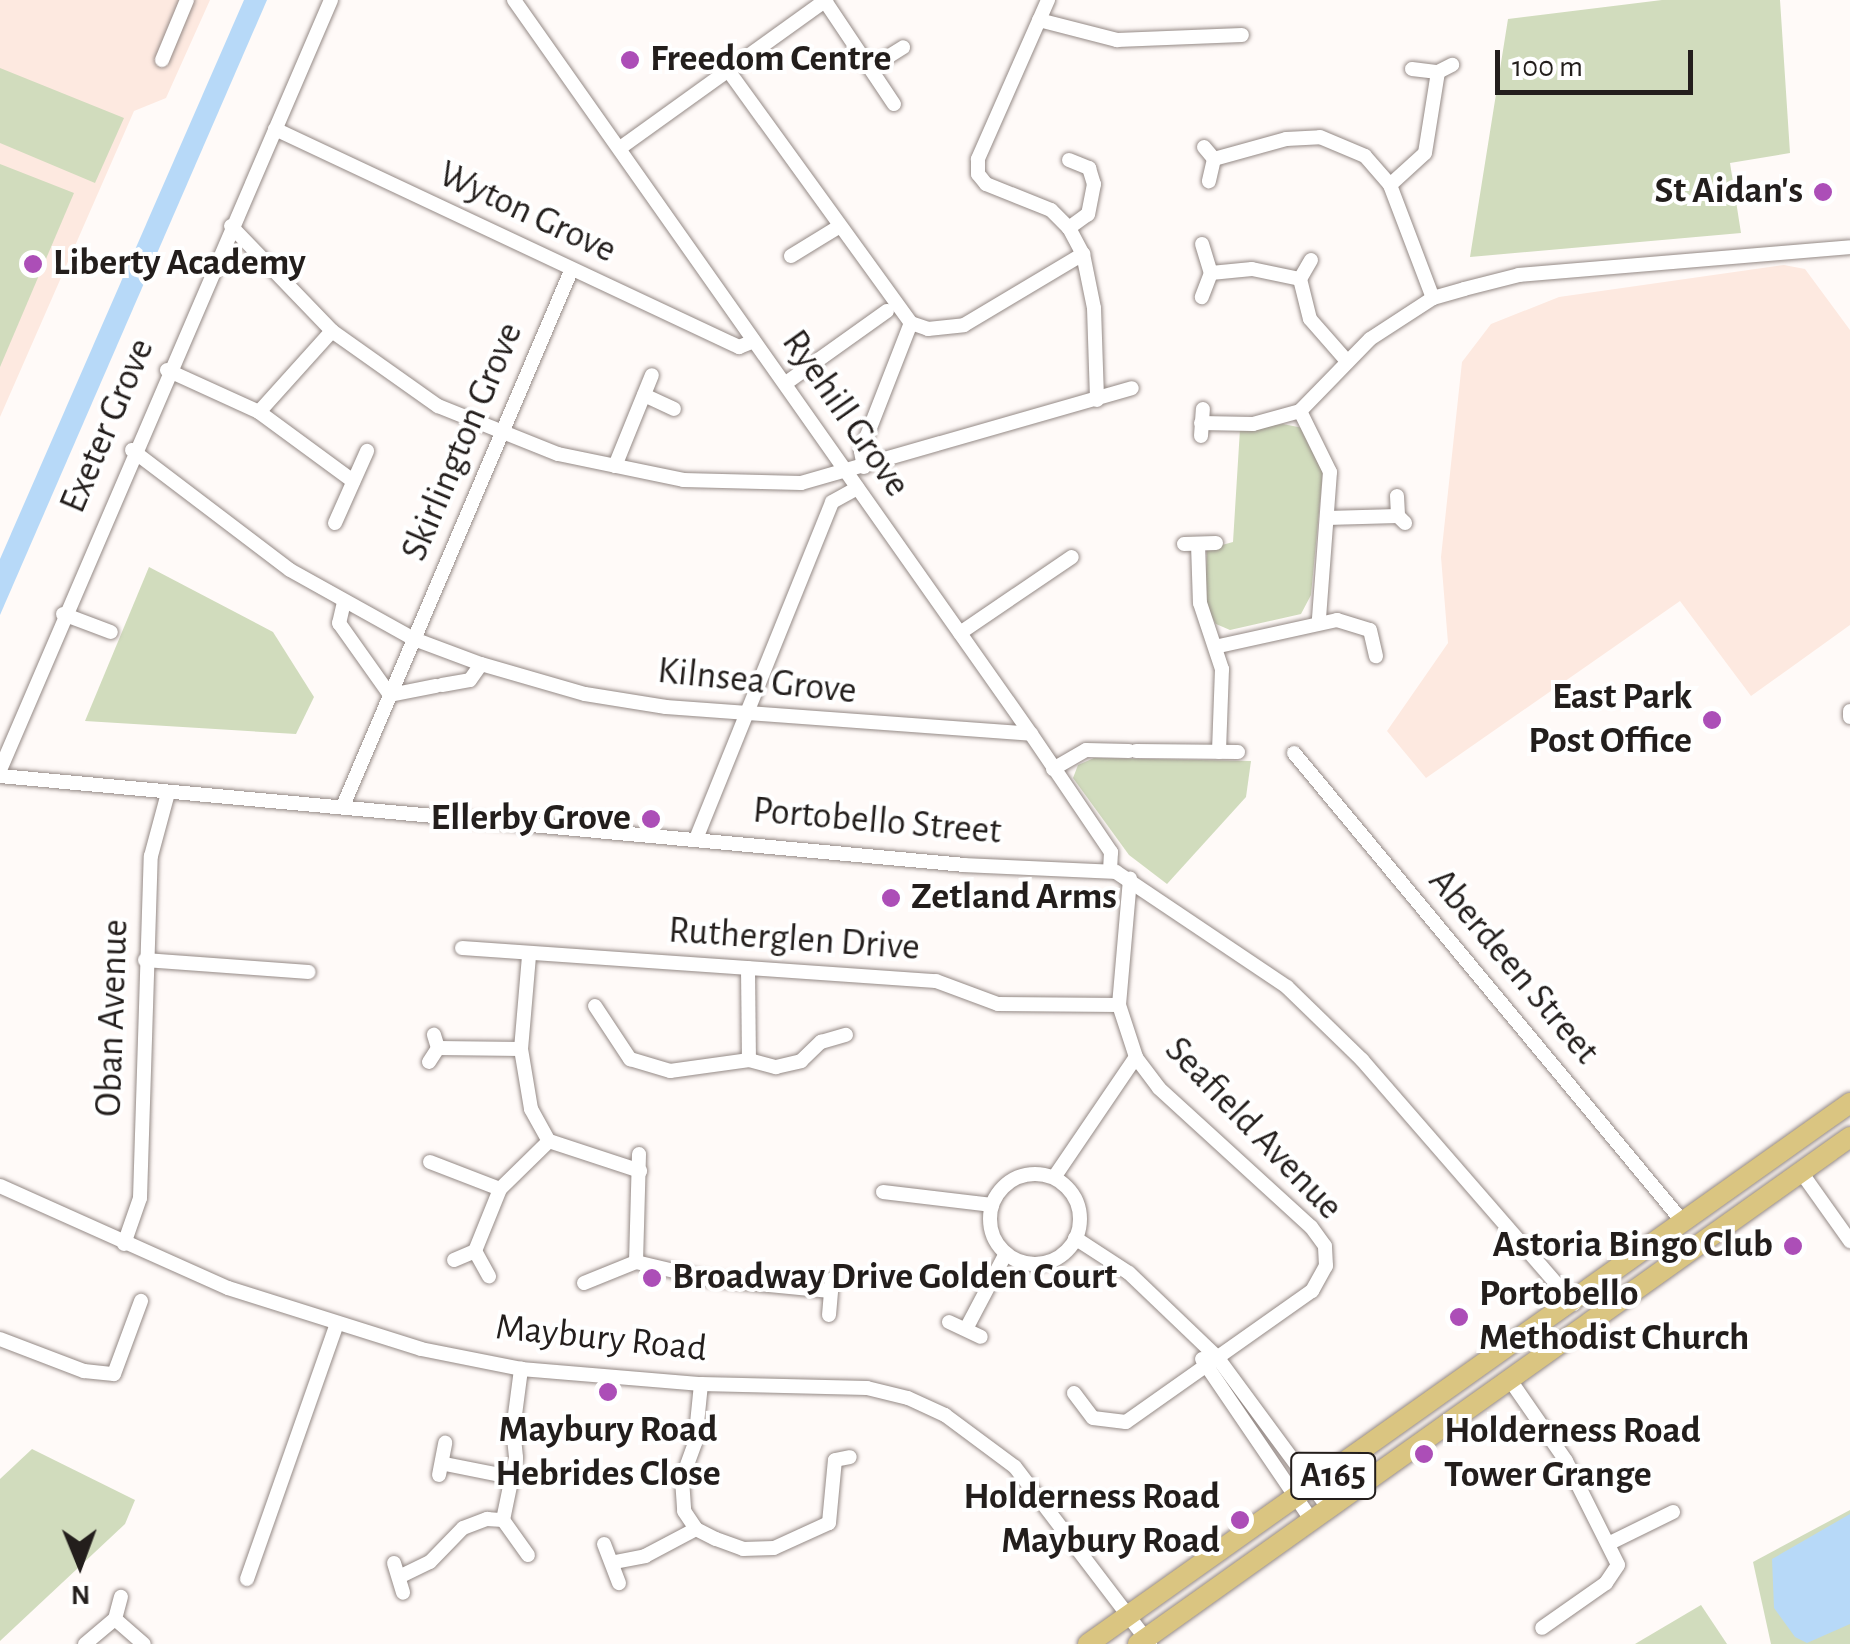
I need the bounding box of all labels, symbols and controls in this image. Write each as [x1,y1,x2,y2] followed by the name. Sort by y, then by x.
[1500,30,1698,92] scale bar
[650,37,891,83] place label: Freedom Centre
[619,49,641,71] marker: Freedom Centre
[1512,52,1583,82] text: 100 m
[431,152,623,274] street label: Wyton Grove
[1654,169,1803,215] place label: St Aidan's
[1812,181,1834,203] marker: St Aidan's
[53,241,306,287] place label: Liberty Academy
[22,253,44,275] marker: Liberty Academy
[392,316,534,568] street label: Skirlington Grove
[771,322,919,506] street label: Ryehill Grove
[51,332,165,520] street label: Exeter Grove
[655,649,859,715] street label: Kilnsea Grove
[1528,675,1692,764] place label: East Park Post Office
[1701,709,1723,731] marker: East Park Post Office
[751,788,1003,856] street label: Portobello Street
[430,796,631,842] place label: Ellerby Grove
[640,808,662,830] marker: Ellerby Grove
[1418,860,1608,1074] street label: Aberdeen Street
[911,875,1117,921] place label: Zetland Arms
[880,887,902,909] marker: Zetland Arms
[667,908,921,972] street label: Rutherglen Drive
[87,919,139,1117] street label: Oban Avenue
[1154,1028,1352,1230] street label: Seafield Avenue
[1492,1223,1773,1269] place label: Astoria Bingo Club
[1782,1235,1804,1257] marker: Astoria Bingo Club
[672,1255,1117,1301] place label: Broadway Drive Golden Court
[641,1267,663,1289] marker: Broadway Drive Golden Court
[1479,1272,1749,1362] place label: Portobello Methodist Church
[493,1305,709,1373] street label: Maybury Road
[1448,1306,1470,1328] marker: Portobello Methodist Church
[597,1381,619,1403] marker: Maybury Road Hebrides Close
[495,1408,721,1498] place label: Maybury Road Hebrides Close
[1444,1409,1701,1498] place label: Holderness Road Tower Grange
[1413,1443,1435,1465] marker: Holderness Road Tower Grange
[1288,1446,1378,1506] road number: A165
[963,1475,1220,1565] place label: Holderness Road Maybury Road
[1229,1509,1251,1531] marker: Holderness Road Maybury Road
[30,1514,130,1614] north arrow
[71,1580,91,1608] text: N

